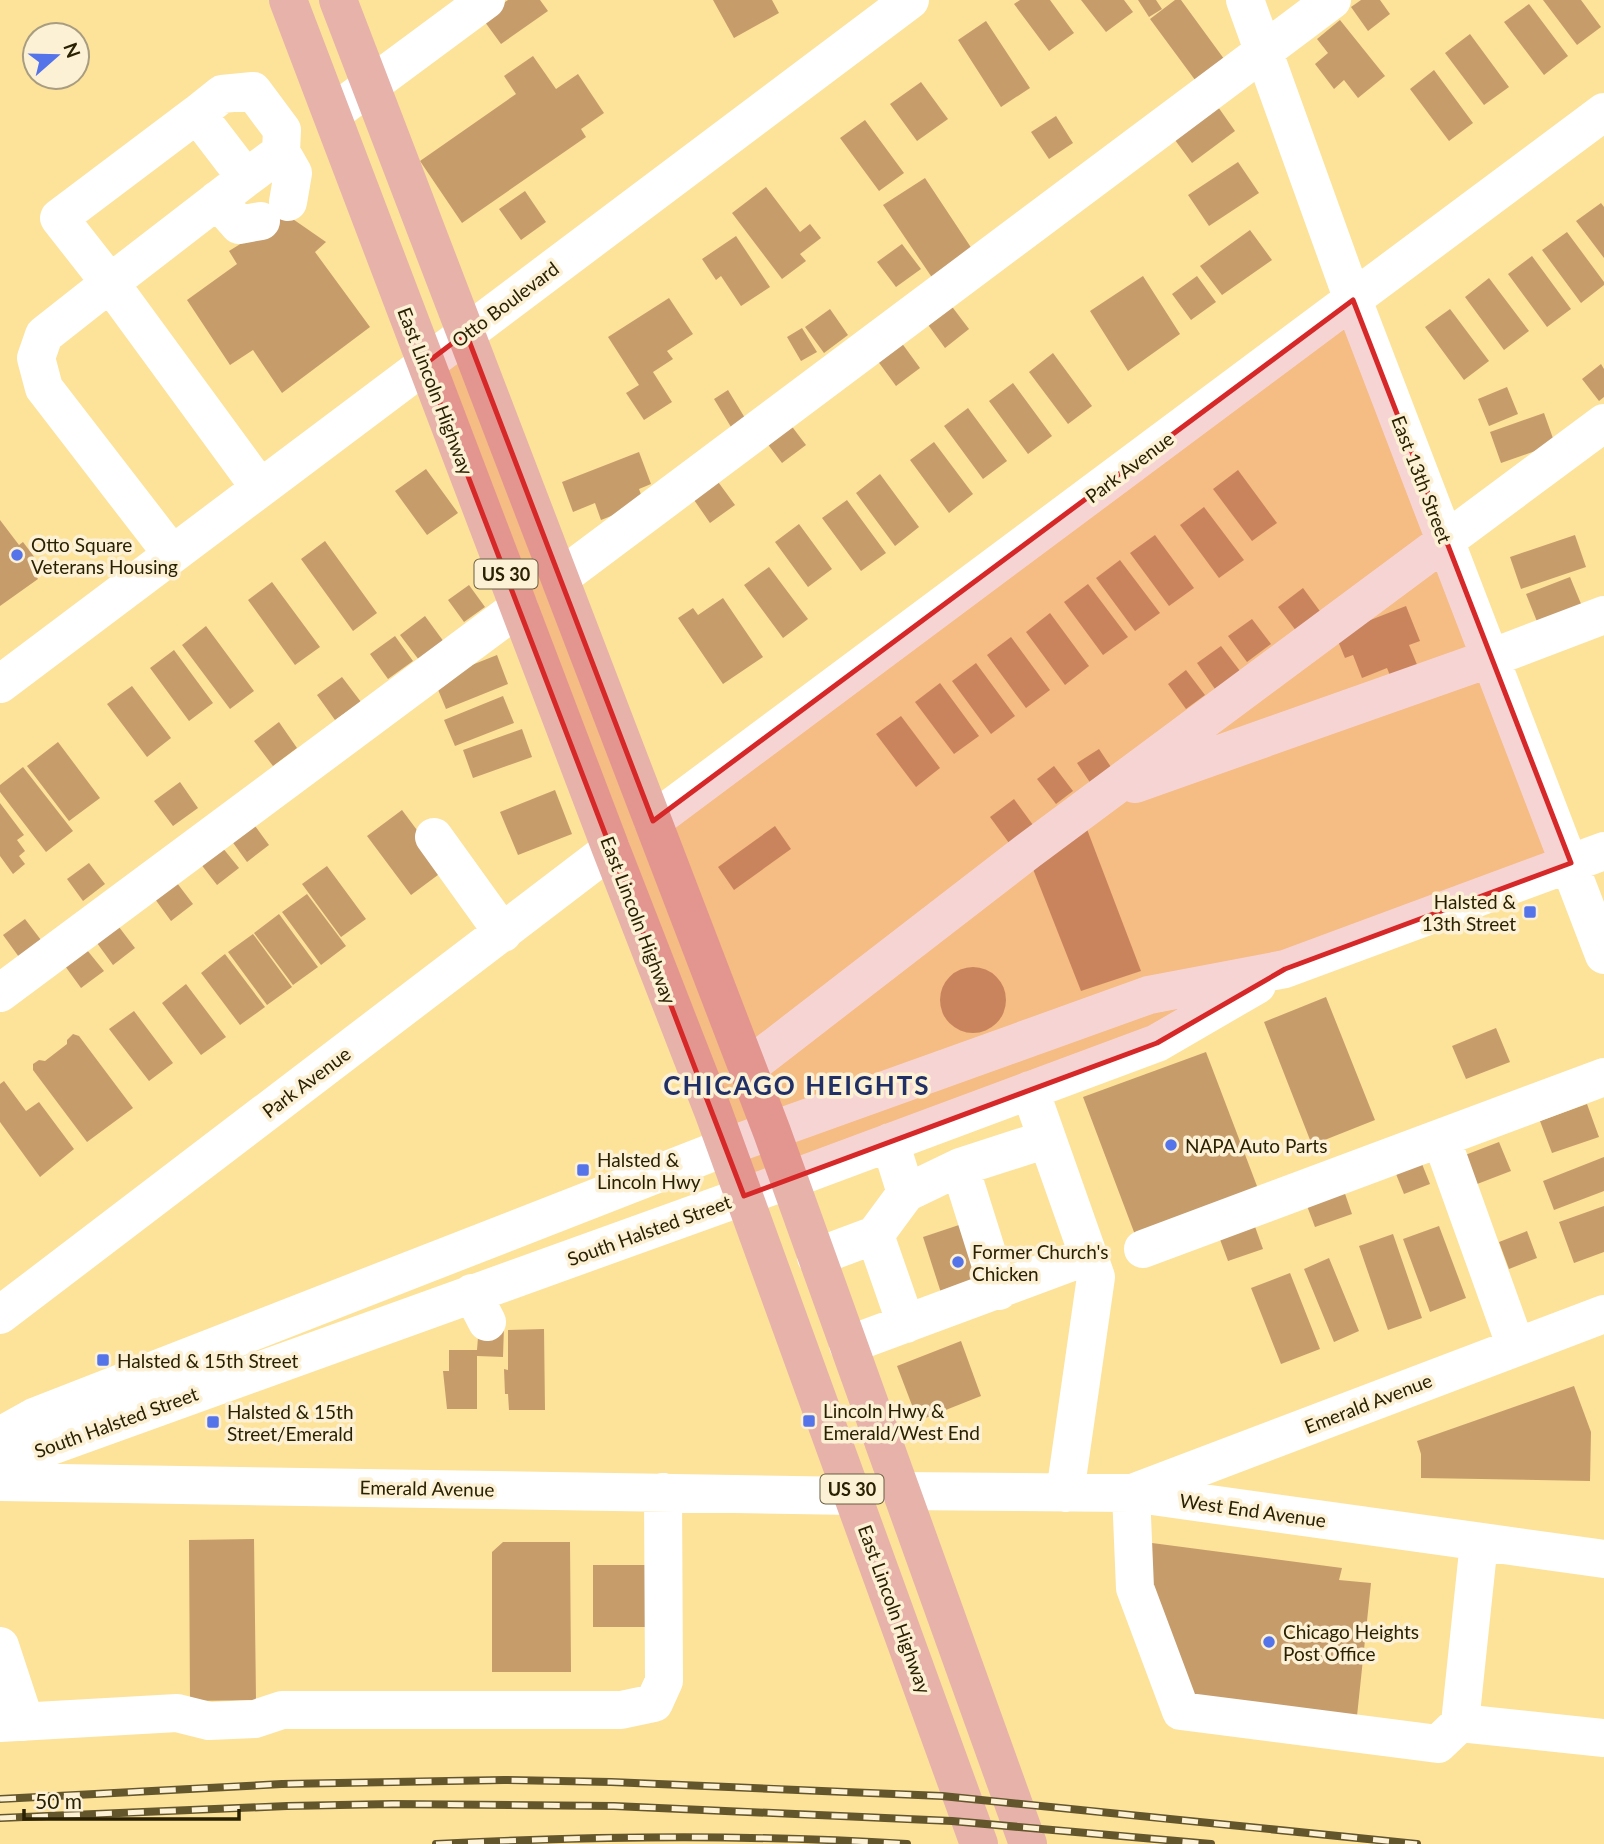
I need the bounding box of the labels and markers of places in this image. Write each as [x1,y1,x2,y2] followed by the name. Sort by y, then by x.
[31,533,178,578] place label: Otto Square Veterans Housing
[9,547,25,563] marker: Otto Square Veterans Housing
[1422,890,1516,935] place label: Halsted & 13th Street
[1522,904,1538,920] marker: Halsted & 13th Street
[1185,1134,1327,1157] place label: NAPA Auto Parts
[1163,1137,1179,1153] marker: NAPA Auto Parts
[597,1148,701,1193] place label: Halsted & Lincoln Hwy
[575,1162,591,1178] marker: Halsted & Lincoln Hwy
[972,1240,1109,1285] place label: Former Church's Chicken
[950,1254,966,1270] marker: Former Church's Chicken
[117,1349,299,1372] place label: Halsted & 15th Street
[95,1352,111,1368] marker: Halsted & 15th Street
[823,1399,980,1444] place label: Lincoln Hwy & Emerald/West End
[227,1400,354,1445] place label: Halsted & 15th Street/Emerald
[801,1413,817,1429] marker: Lincoln Hwy & Emerald/West End
[205,1414,221,1430] marker: Halsted & 15th Street/Emerald
[1283,1620,1419,1665] place label: Chicago Heights Post Office
[1261,1634,1277,1650] marker: Chicago Heights Post Office

